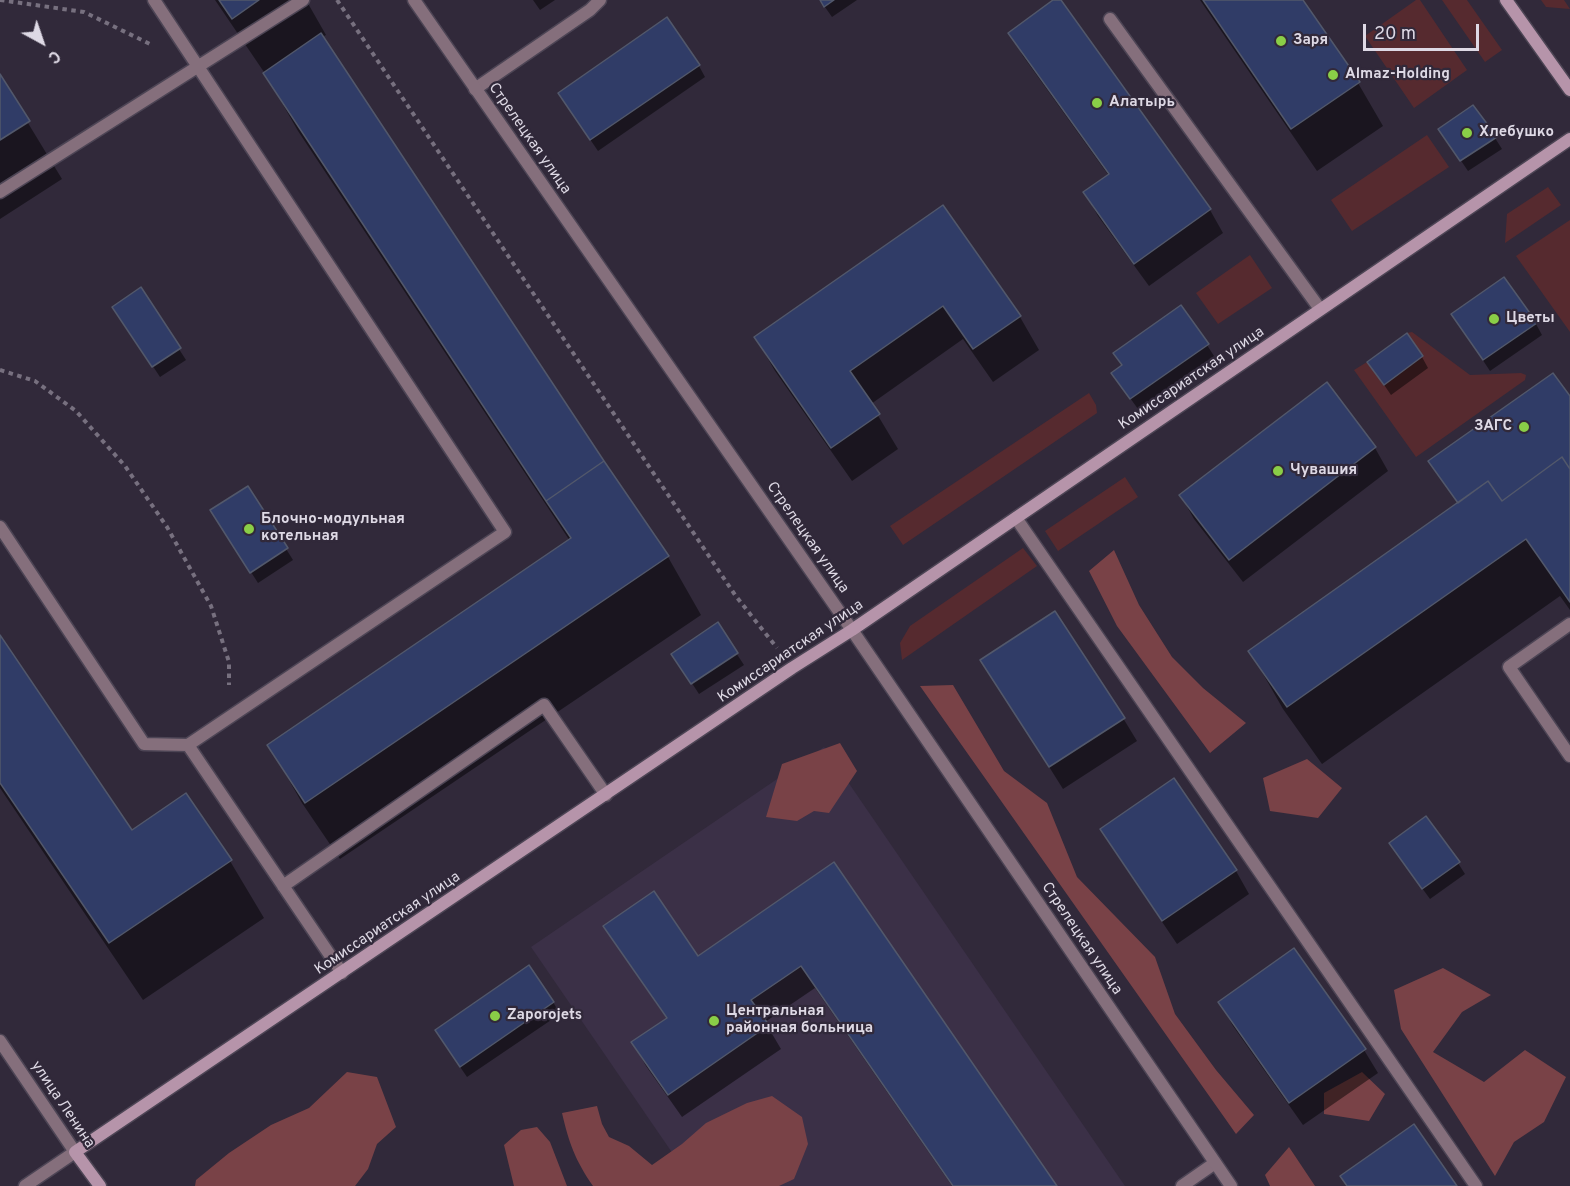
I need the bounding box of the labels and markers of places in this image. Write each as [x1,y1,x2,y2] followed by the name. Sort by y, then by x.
[1293,32,1328,50] place label: Заря
[1274,34,1288,48] marker: Заря
[1345,66,1450,84] place label: Almaz-Holding
[1326,68,1340,82] marker: Almaz-Holding
[1109,94,1175,112] place label: Алатырь
[1090,96,1104,110] marker: Алатырь
[1479,124,1554,142] place label: Хлебушко
[1460,126,1474,140] marker: Хлебушко
[1506,310,1555,328] place label: Цветы
[1487,312,1501,326] marker: Цветы
[1474,418,1512,436] place label: ЗАГС
[1517,420,1531,434] marker: ЗАГС
[1290,462,1357,480] place label: Чувашия
[1271,464,1285,478] marker: Чувашия
[261,511,405,546] place label: Блочно-модульная котельная
[242,522,256,536] marker: Блочно-модульная котельная
[726,1003,873,1038] place label: Центральная районная больница
[507,1007,582,1025] place label: Zaporojets
[488,1009,502,1023] marker: Zaporojets
[707,1014,721,1028] marker: Центральная районная больница

